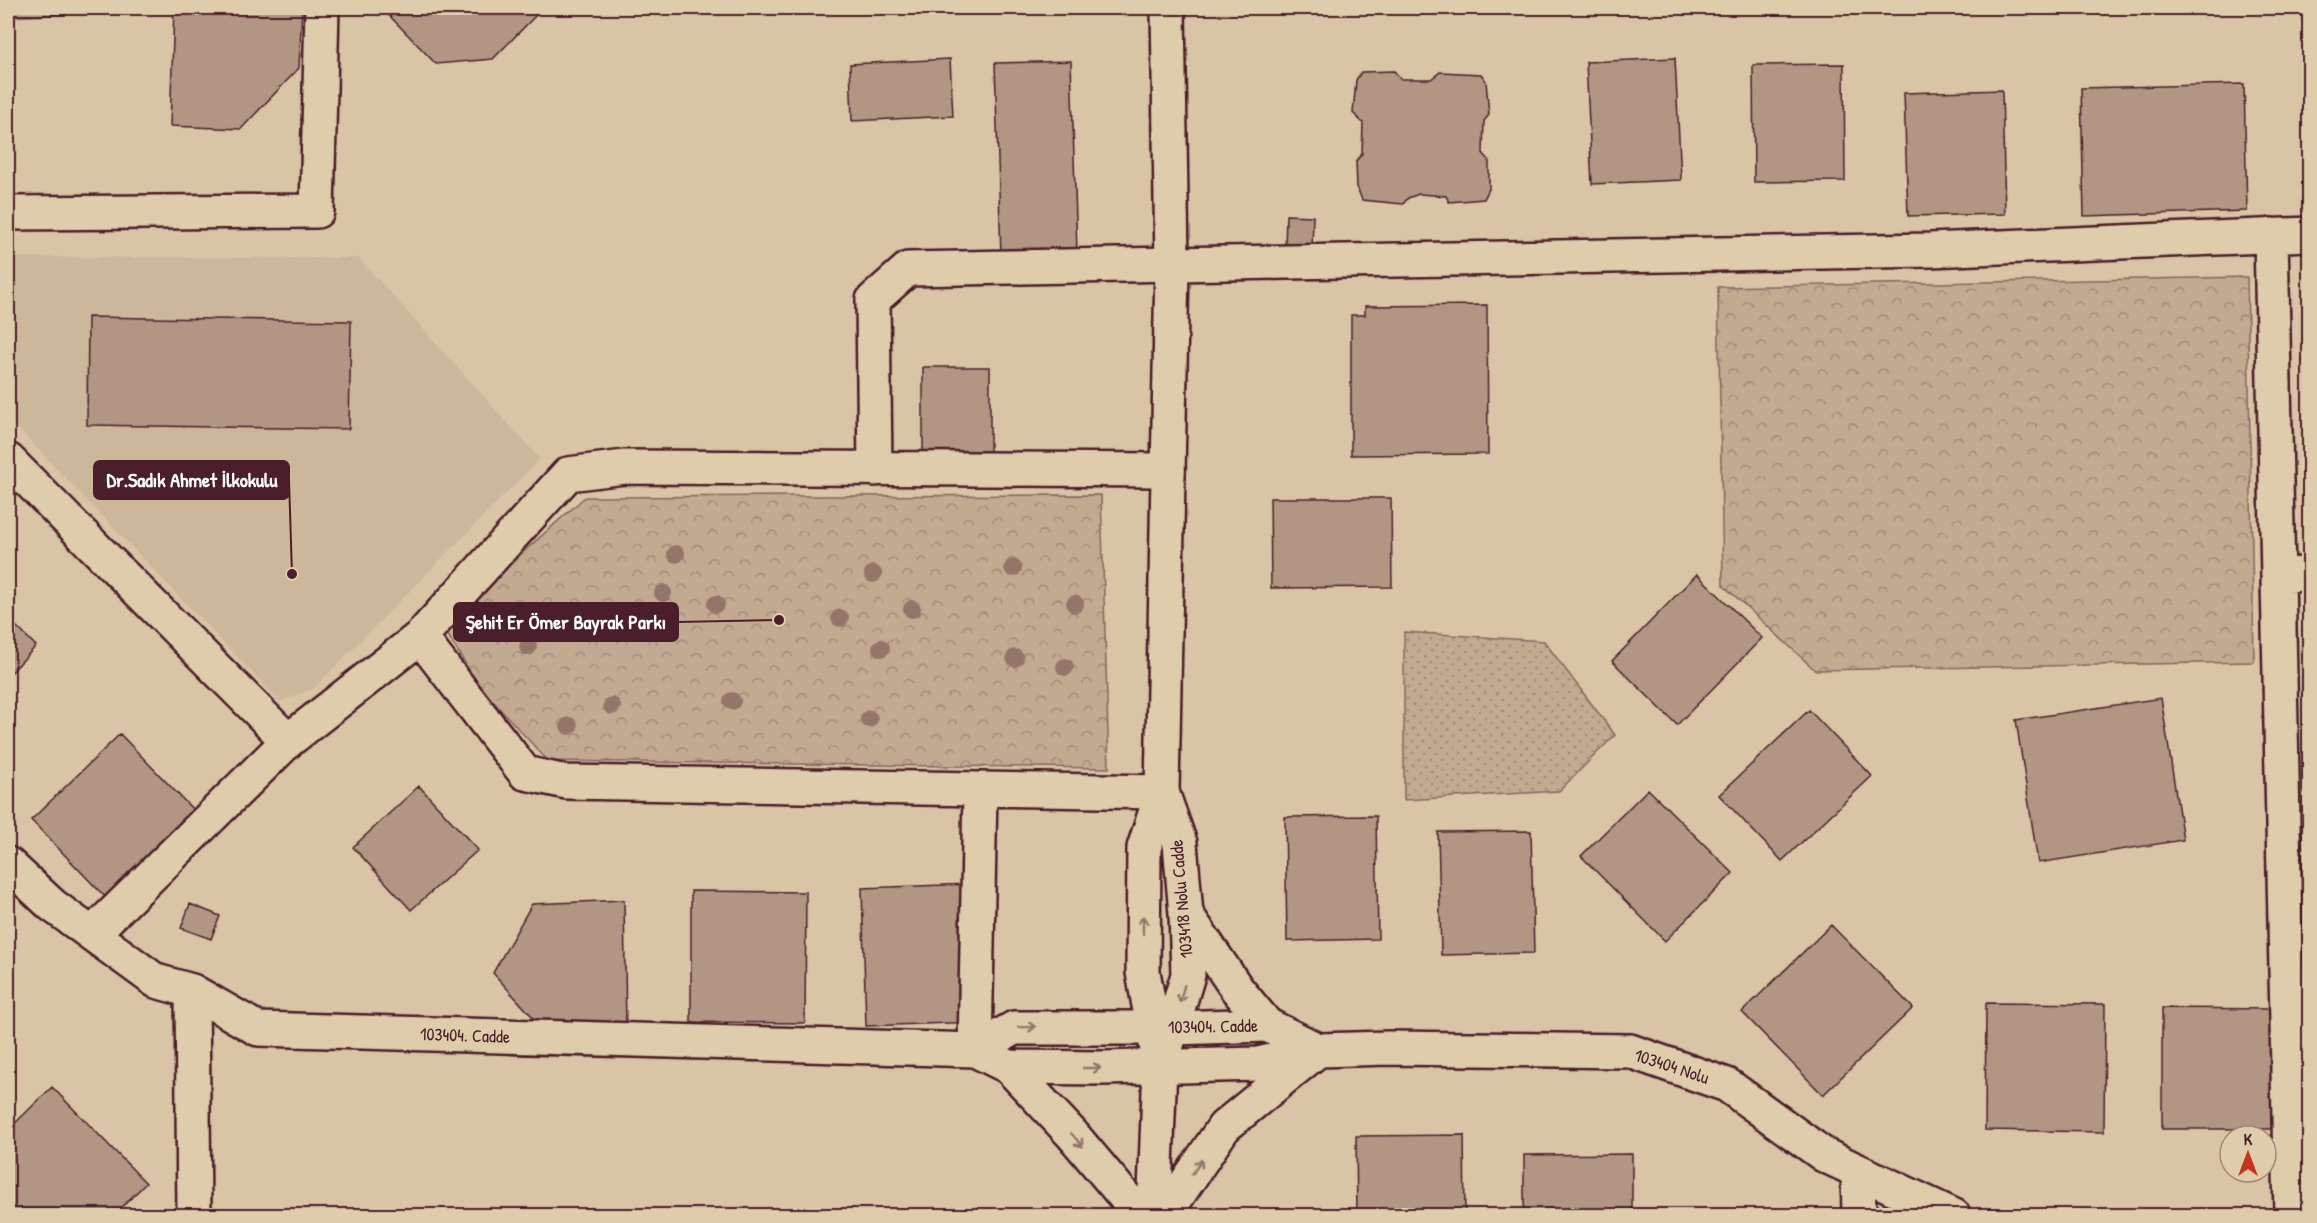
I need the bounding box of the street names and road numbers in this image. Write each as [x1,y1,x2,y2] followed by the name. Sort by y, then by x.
[1163,839,1199,959] street label: 103418 Nolu Cadde
[1168,1013,1258,1039] street label: 103404. Cadde
[419,1021,511,1049] street label: 103404. Cadde
[1631,1042,1713,1090] street label: 103404 Nolu

